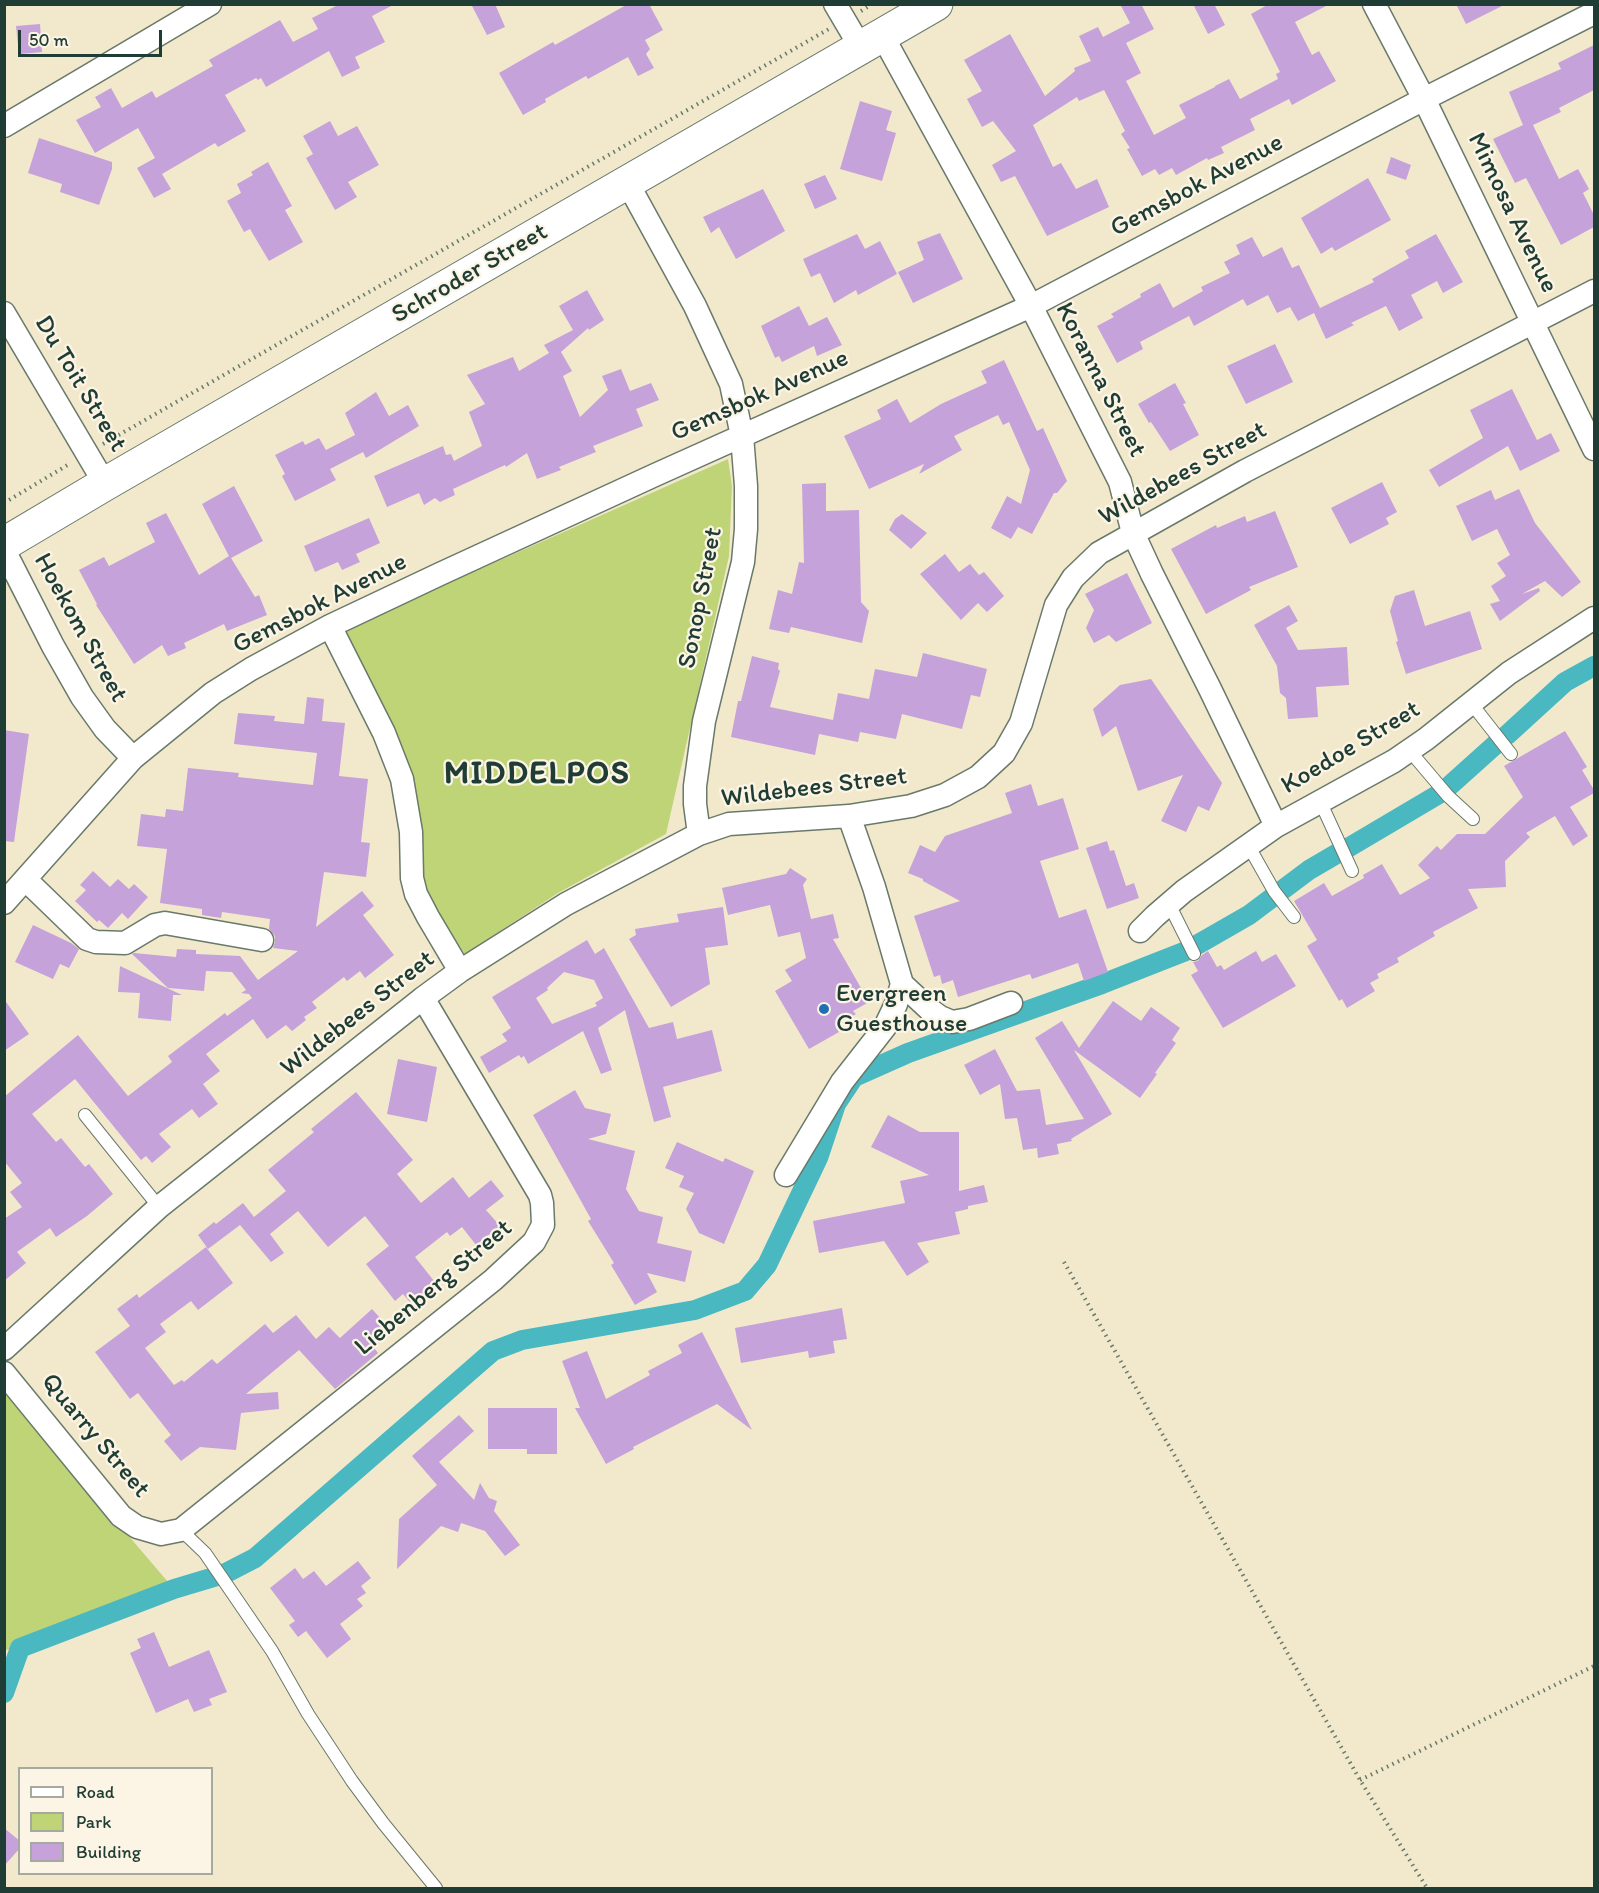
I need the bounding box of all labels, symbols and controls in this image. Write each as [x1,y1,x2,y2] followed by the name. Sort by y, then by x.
[21,18,165,56] scale bar
[29,29,69,51] text: 50 m
[1105,127,1289,245] street label: Gemsbok Avenue
[1460,128,1564,298] street label: Mimosa Avenue
[387,217,553,331] street label: Schroder Street
[1048,297,1152,463] street label: Koranna Street
[27,310,133,458] street label: Du Toit Street
[666,343,854,449] street label: Gemsbok Avenue
[1094,415,1272,533] street label: Wildebees Street
[672,525,730,671] street label: Sonop Street
[228,547,412,661] street label: Gemsbok Avenue
[26,548,134,708] street label: Hoekom Street
[1276,694,1426,802] street label: Koedoe Street
[444,756,630,794] district label: MIDDELPOS
[719,761,909,815] street label: Wildebees Street
[275,944,441,1084] street label: Wildebees Street
[836,978,967,1040] place label: Evergreen Guesthouse
[817,1002,831,1016] marker: Evergreen Guesthouse
[349,1213,519,1363] street label: Liebenberg Street
[34,1367,156,1505] street label: Quarry Street
[18,1767,213,1875] legend
[76,1781,115,1803] text: Road
[76,1811,111,1833] text: Park
[76,1841,141,1863] text: Building

